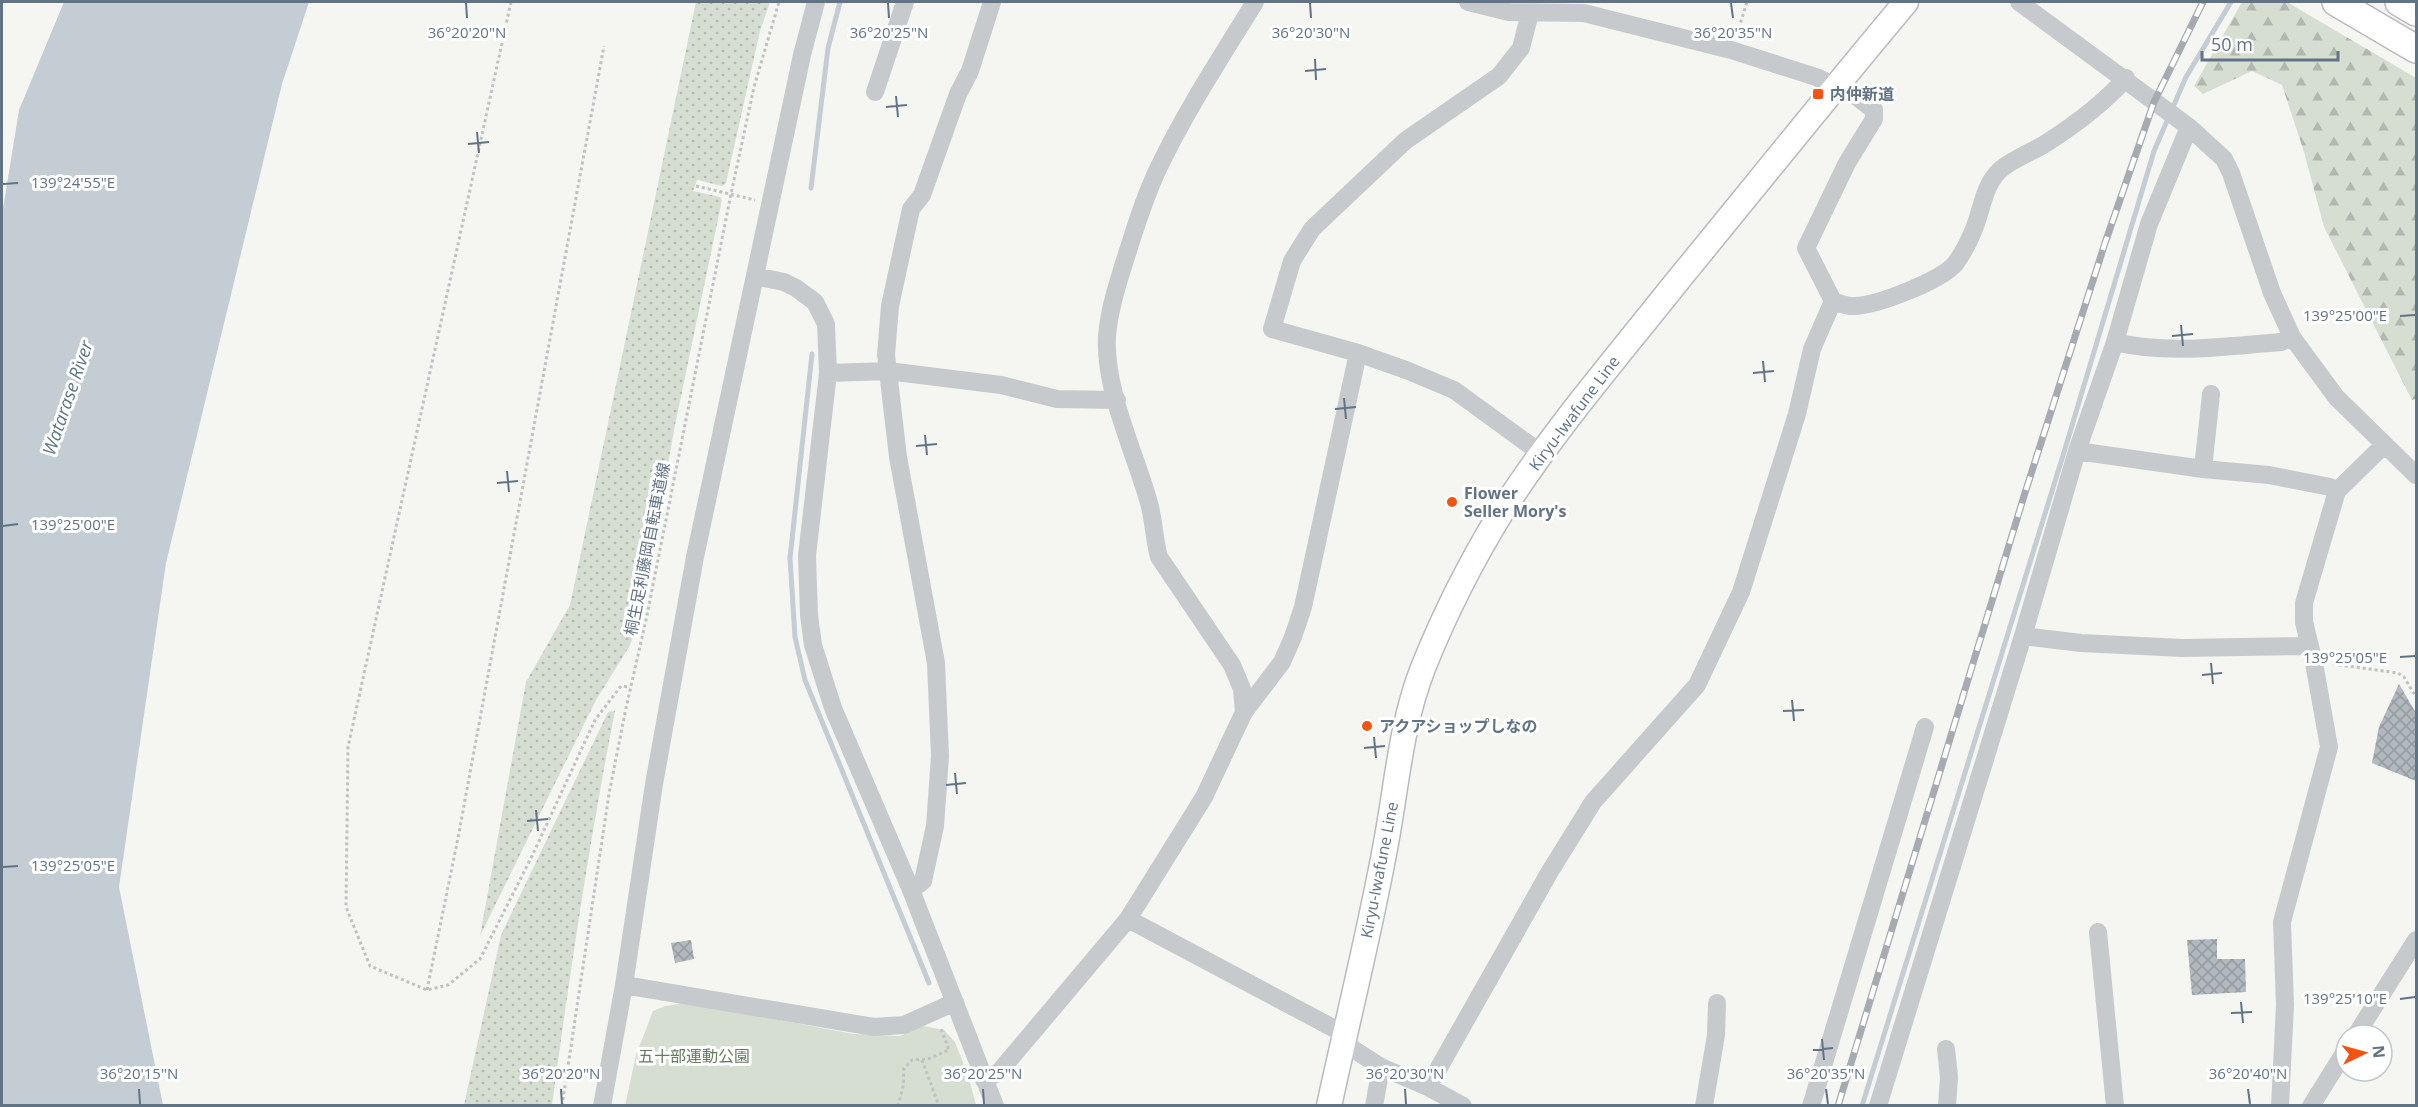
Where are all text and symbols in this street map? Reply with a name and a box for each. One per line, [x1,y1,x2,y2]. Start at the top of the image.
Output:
text: 36°20'20"N [428,22,506,42]
text: 36°20'25"N [850,22,928,42]
text: 36°20'30"N [1272,22,1350,42]
text: 36°20'35"N [1694,22,1772,42]
scale bar [2202,24,2338,62]
text: 50 m [2211,32,2253,56]
place label: 内仲新道 [1830,83,1894,105]
marker: 内仲新道 [1811,87,1825,101]
text: 139°24'55"E [31,172,115,192]
text: 139°25'00"E [2303,305,2387,325]
water label: Watarase River [36,336,98,458]
street label: Kiryu-Iwafune Line [1524,351,1624,475]
street label: 桐生足利藤岡自転車道線 [619,461,675,637]
place label: Flower Seller Mory's [1464,482,1567,522]
marker: Flower Seller Mory's [1445,495,1459,509]
text: 139°25'00"E [31,514,115,534]
text: 139°25'05"E [2303,647,2387,667]
place label: アクアショップしなの [1379,715,1538,737]
marker: アクアショップしなの [1360,719,1374,733]
street label: Kiryu-Iwafune Line [1355,800,1403,940]
text: 139°25'05"E [31,855,115,875]
text: 139°25'10"E [2303,988,2387,1008]
north arrow [2334,1023,2394,1083]
text: N [2367,1044,2390,1059]
park label: 五十部運動公園 [638,1045,750,1067]
text: 36°20'15"N [100,1063,178,1083]
text: 36°20'20"N [522,1063,600,1083]
text: 36°20'25"N [944,1063,1022,1083]
text: 36°20'30"N [1366,1063,1444,1083]
text: 36°20'35"N [1787,1063,1865,1083]
text: 36°20'40"N [2209,1063,2287,1083]

